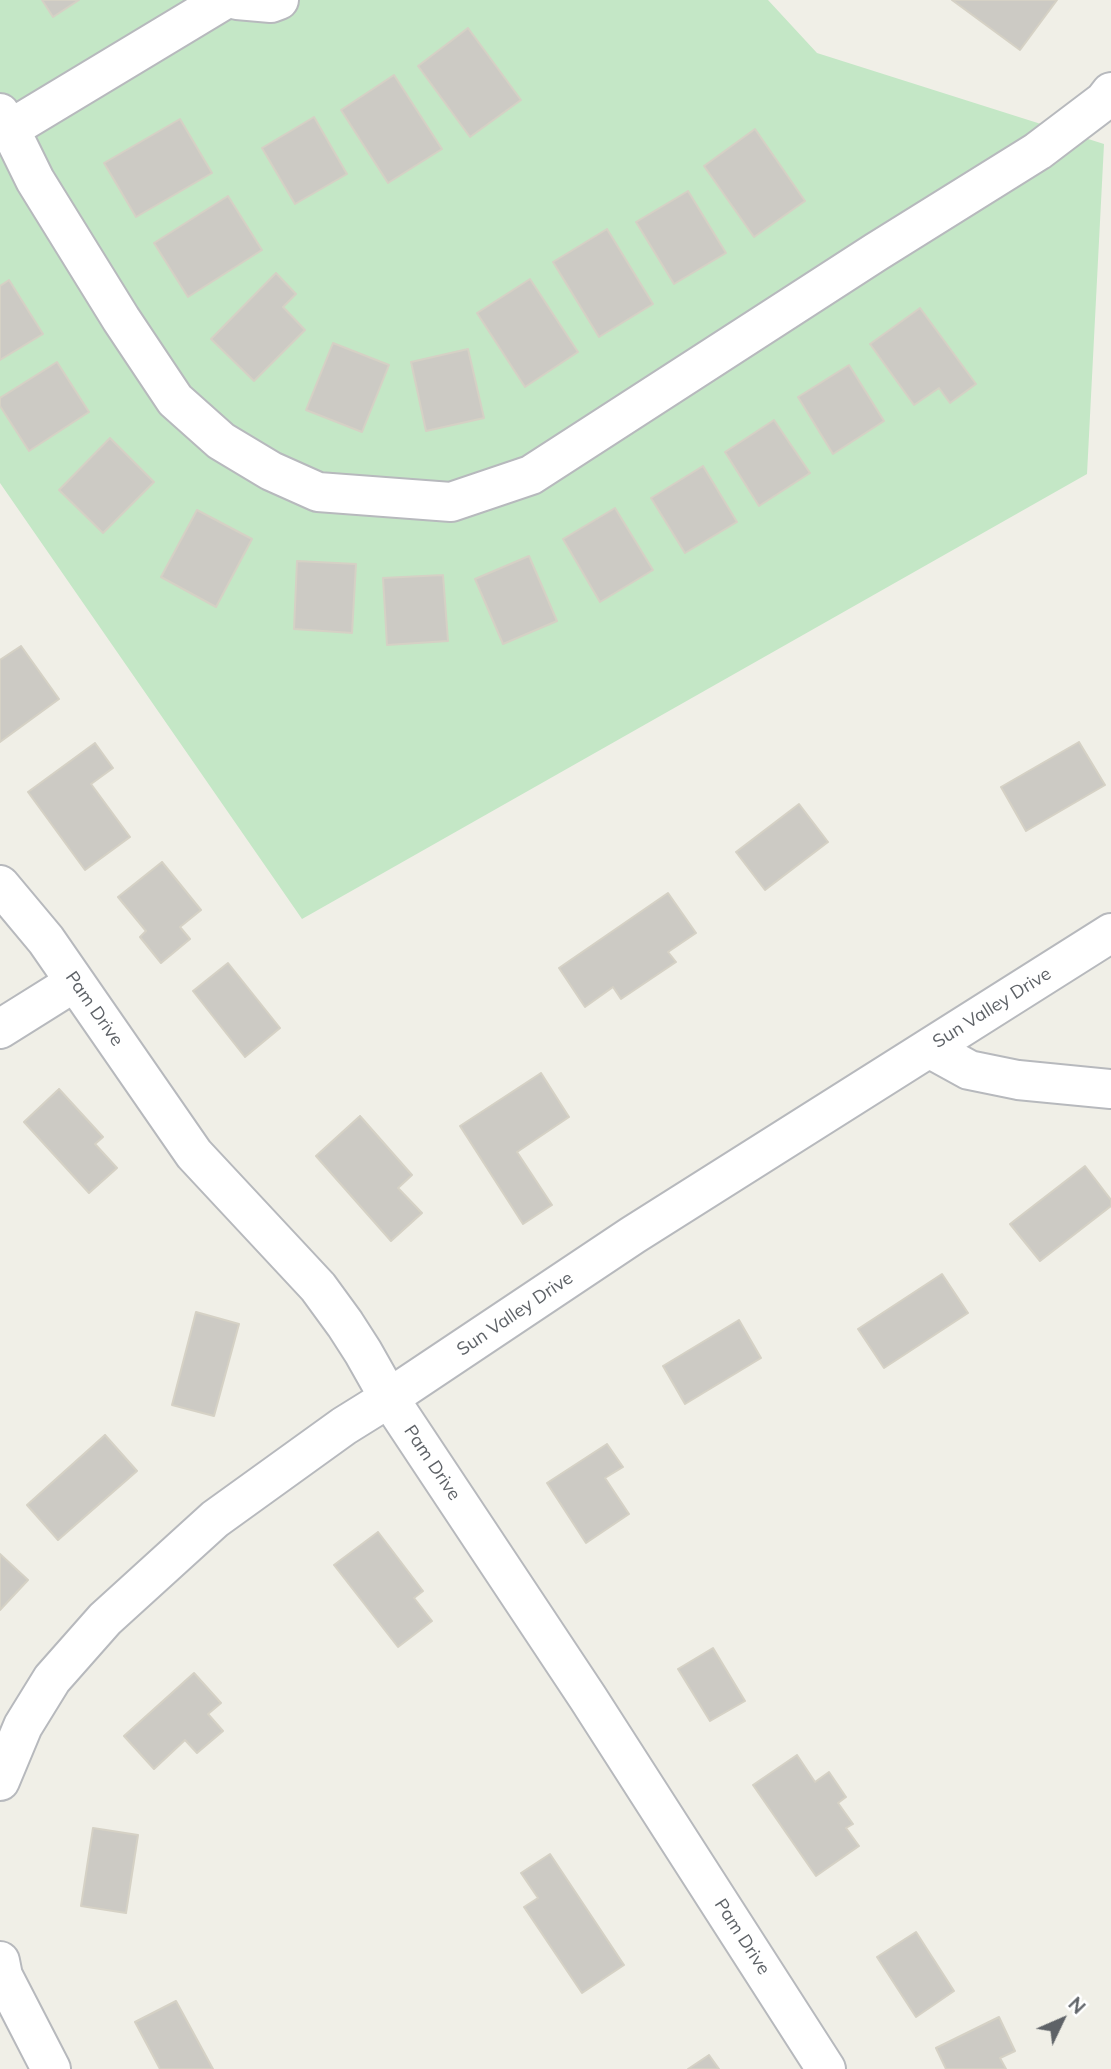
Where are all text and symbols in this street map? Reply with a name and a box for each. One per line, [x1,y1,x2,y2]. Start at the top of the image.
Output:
street label: Sun Valley Drive [929,963,1055,1053]
street label: Pam Drive [60,968,128,1050]
street label: Sun Valley Drive [453,1267,577,1361]
street label: Pam Drive [399,1421,465,1505]
street label: Pam Drive [710,1895,774,1979]
north arrow [1027,1985,1097,2055]
text: N [1063,1992,1091,2019]

